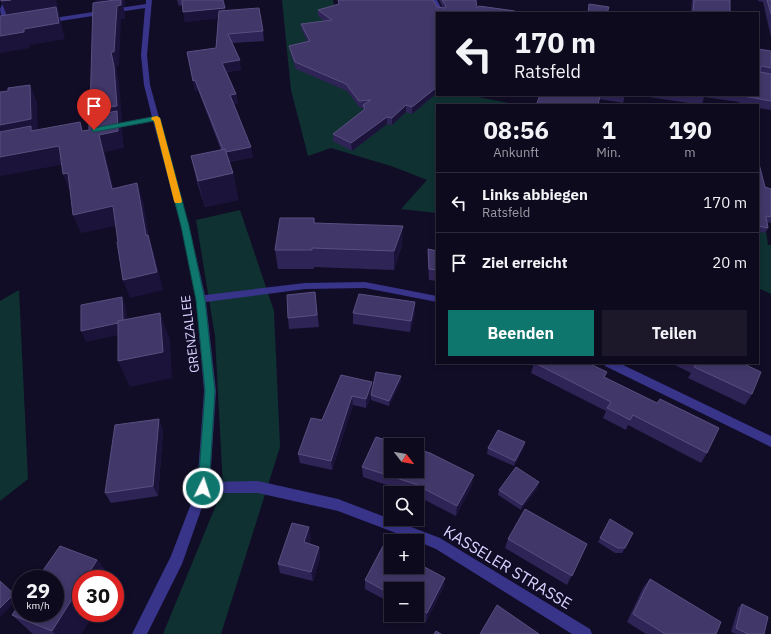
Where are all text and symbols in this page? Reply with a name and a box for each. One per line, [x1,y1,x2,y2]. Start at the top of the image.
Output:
text: 170 m [514,24,596,61]
icon: left [448,28,500,80]
text: Ratsfeld [514,60,581,83]
pin [77,89,111,130]
icon: arrive [83,95,105,117]
text: 08:56 [483,114,549,146]
text: 1 [601,114,616,146]
text: 190 [668,114,712,146]
text: Ankunft [493,144,539,161]
text: Min. [596,144,621,161]
text: m [684,144,696,161]
text: Links abbiegen [482,185,588,204]
icon: left [448,192,470,214]
text: 170 m [703,193,747,212]
text: Ratsfeld [482,204,530,221]
icon: arrive [448,252,470,274]
text: Ziel erreicht [482,253,568,272]
text: 20 m [712,253,747,272]
street label: GRENZALLEE [177,294,203,374]
button: Beenden [448,310,594,356]
button: Teilen [602,310,747,356]
north arrow [384,438,424,478]
map controls [384,438,424,622]
position arrow [182,467,224,509]
button: search [384,486,424,526]
street label: KASSELER STRASSE [440,521,576,613]
button: + [384,534,424,574]
speed limit sign: 30 [72,570,124,622]
text: 29 [26,577,50,604]
button: − [384,582,424,622]
text: km/h [26,599,50,612]

